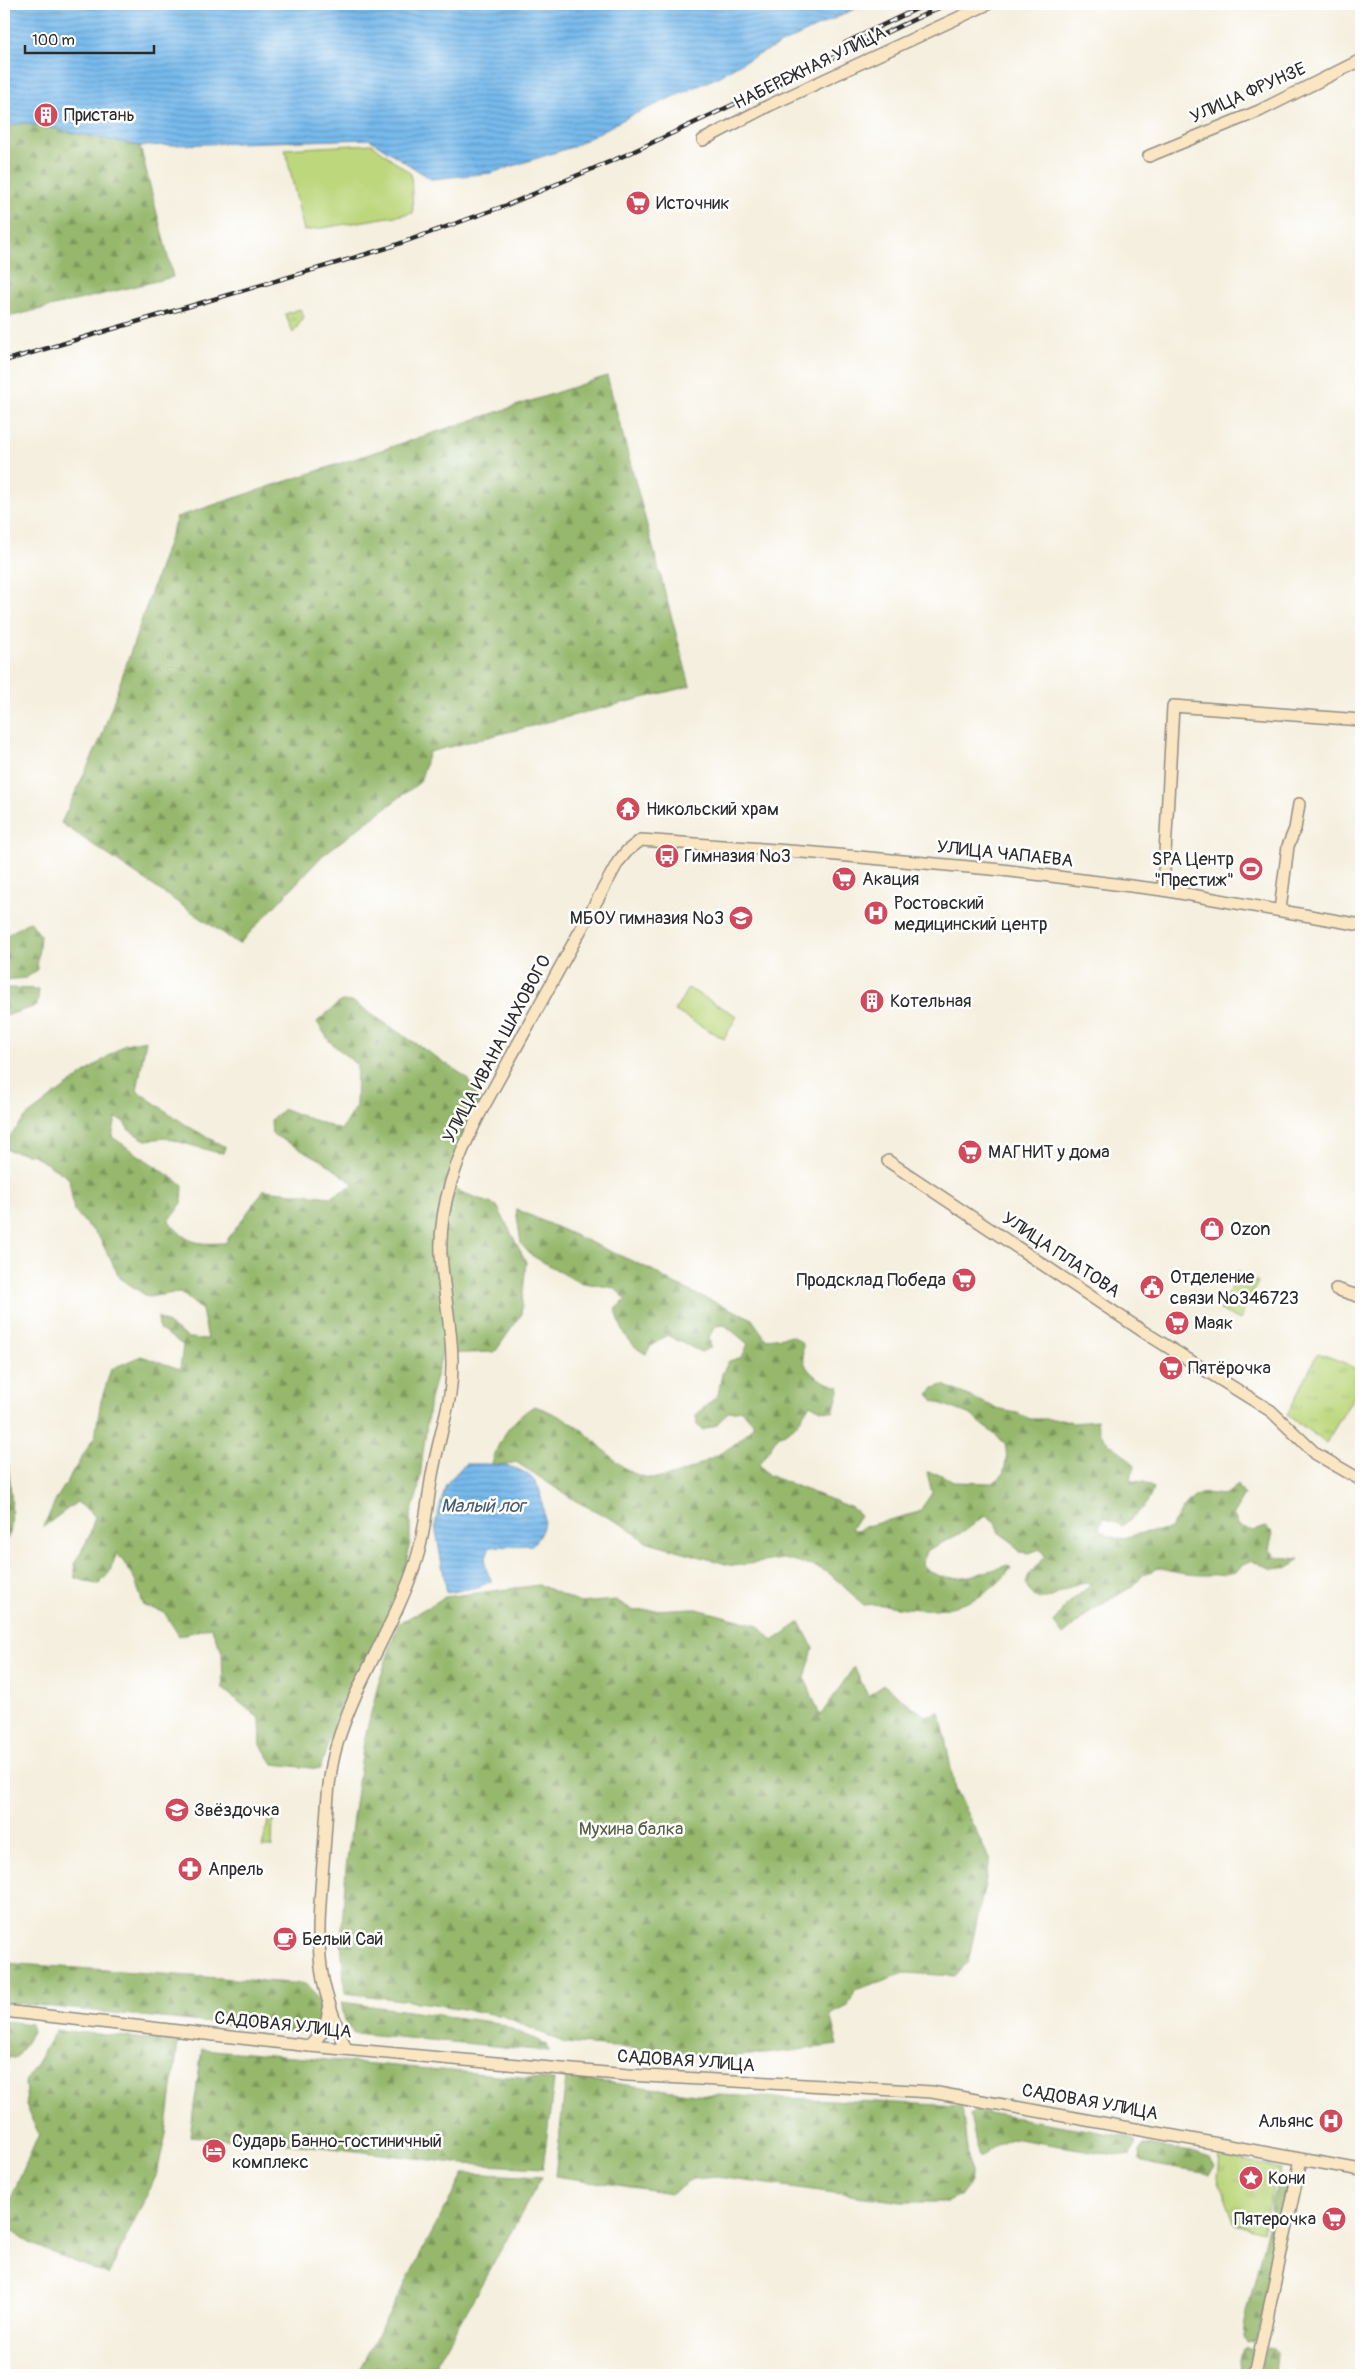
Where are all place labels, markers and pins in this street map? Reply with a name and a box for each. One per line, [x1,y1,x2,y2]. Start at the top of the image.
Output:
building icon: Пристань [33,102,59,128]
place label: Пристань [64,104,135,127]
supermarket icon: Источник [625,190,651,216]
place label: Источник [656,192,730,215]
temple icon: Никольский храм [615,796,641,822]
place label: Никольский храм [646,798,779,821]
bus stop icon: Гимназия №3 [654,843,680,869]
place label: Гимназия №3 [684,845,791,868]
place label: SPA Центр "Престиж" [1152,848,1234,892]
sports icon: SPA Центр "Престиж" [1238,856,1264,882]
supermarket icon: Акация [831,866,857,892]
place label: Акация [862,868,919,891]
place label: Ростовский медицинский центр [894,892,1047,936]
hospital icon: Ростовский медицинский центр [863,900,889,926]
school or university icon: МБОУ гимназия №3 [728,905,754,931]
place label: МБОУ гимназия №3 [570,907,724,930]
building icon: Котельная [859,988,885,1014]
place label: Котельная [890,990,971,1013]
supermarket icon: МАГНИТ у дома [957,1139,983,1165]
place label: МАГНИТ у дома [988,1141,1110,1164]
shop icon: Ozon [1199,1216,1225,1242]
place label: Ozon [1230,1218,1270,1241]
place label: Отделение связи №346723 [1170,1266,1299,1310]
supermarket icon: Продсклад Победа [951,1267,977,1293]
place label: Продсклад Победа [796,1269,946,1292]
public building icon: Отделение связи №346723 [1139,1274,1165,1300]
supermarket icon: Маяк [1164,1310,1190,1336]
place label: Маяк [1194,1312,1233,1335]
supermarket icon: Пятёрочка [1158,1355,1184,1381]
place label: Пятёрочка [1188,1357,1271,1380]
school or university icon: Звёздочка [164,1797,190,1823]
place label: Звёздочка [194,1799,279,1822]
pharmacy icon: Апрель [177,1856,203,1882]
place label: Апрель [208,1858,264,1881]
cafe icon: Белый Сай [272,1926,298,1952]
place label: Белый Сай [302,1928,383,1951]
hospital icon: Альянс [1318,2108,1344,2134]
place label: Альянс [1258,2110,1314,2133]
place label: Сударь Банно-гостиничный комплекс [232,2130,442,2174]
hotel icon: Сударь Банно-гостиничный комплекс [201,2138,227,2164]
place icon: Кони [1238,2165,1264,2191]
place label: Кони [1268,2167,1305,2190]
supermarket icon: Пятерочка [1321,2206,1347,2232]
place label: Пятерочка [1234,2208,1316,2231]

